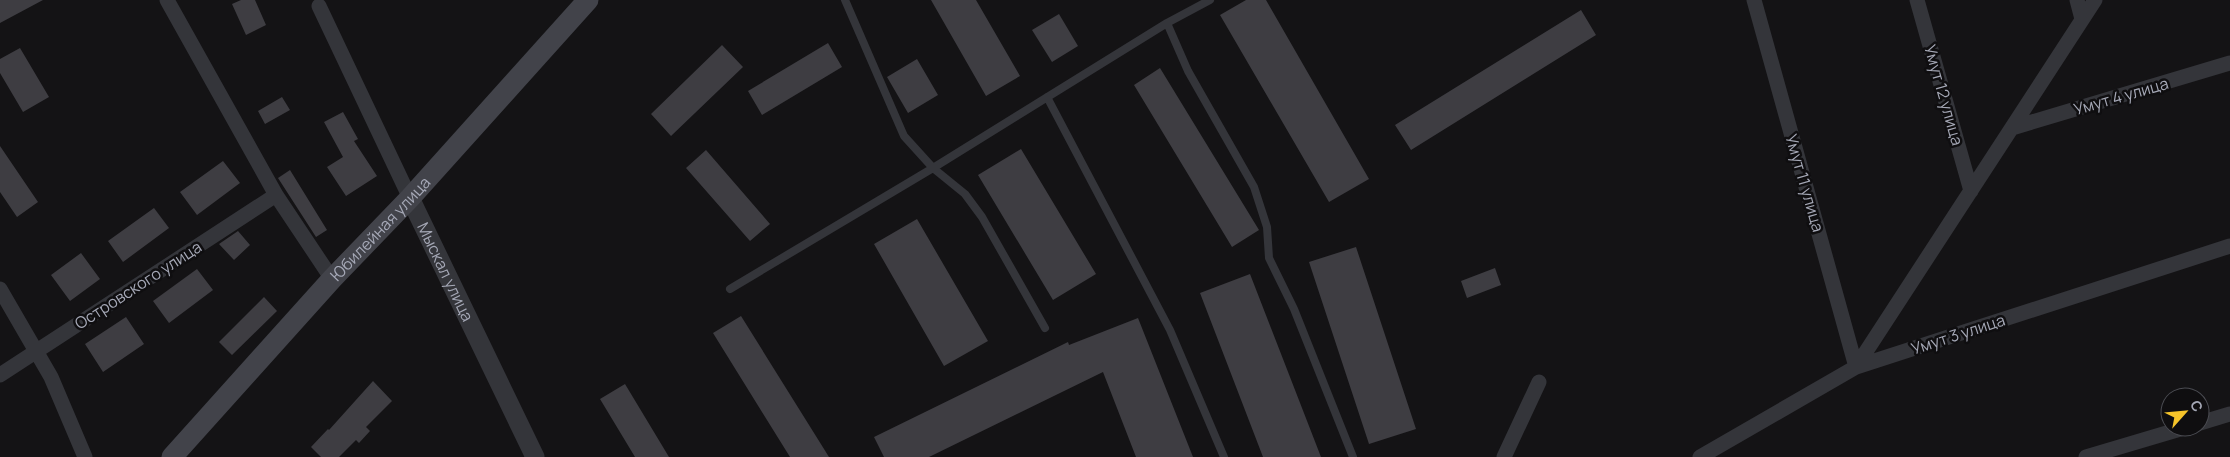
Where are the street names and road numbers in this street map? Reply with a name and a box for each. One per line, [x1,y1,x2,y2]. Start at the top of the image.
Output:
street label: Умут 12 улица [1919,42,1969,148]
street label: Умут 4 улица [2071,72,2171,120]
street label: Умут 11 улица [1781,131,1829,235]
street label: Юбилейная улица [325,172,435,286]
street label: Мыскал улица [412,219,479,325]
street label: Островского улица [70,236,206,334]
street label: Умут 3 улица [1908,309,2008,359]

